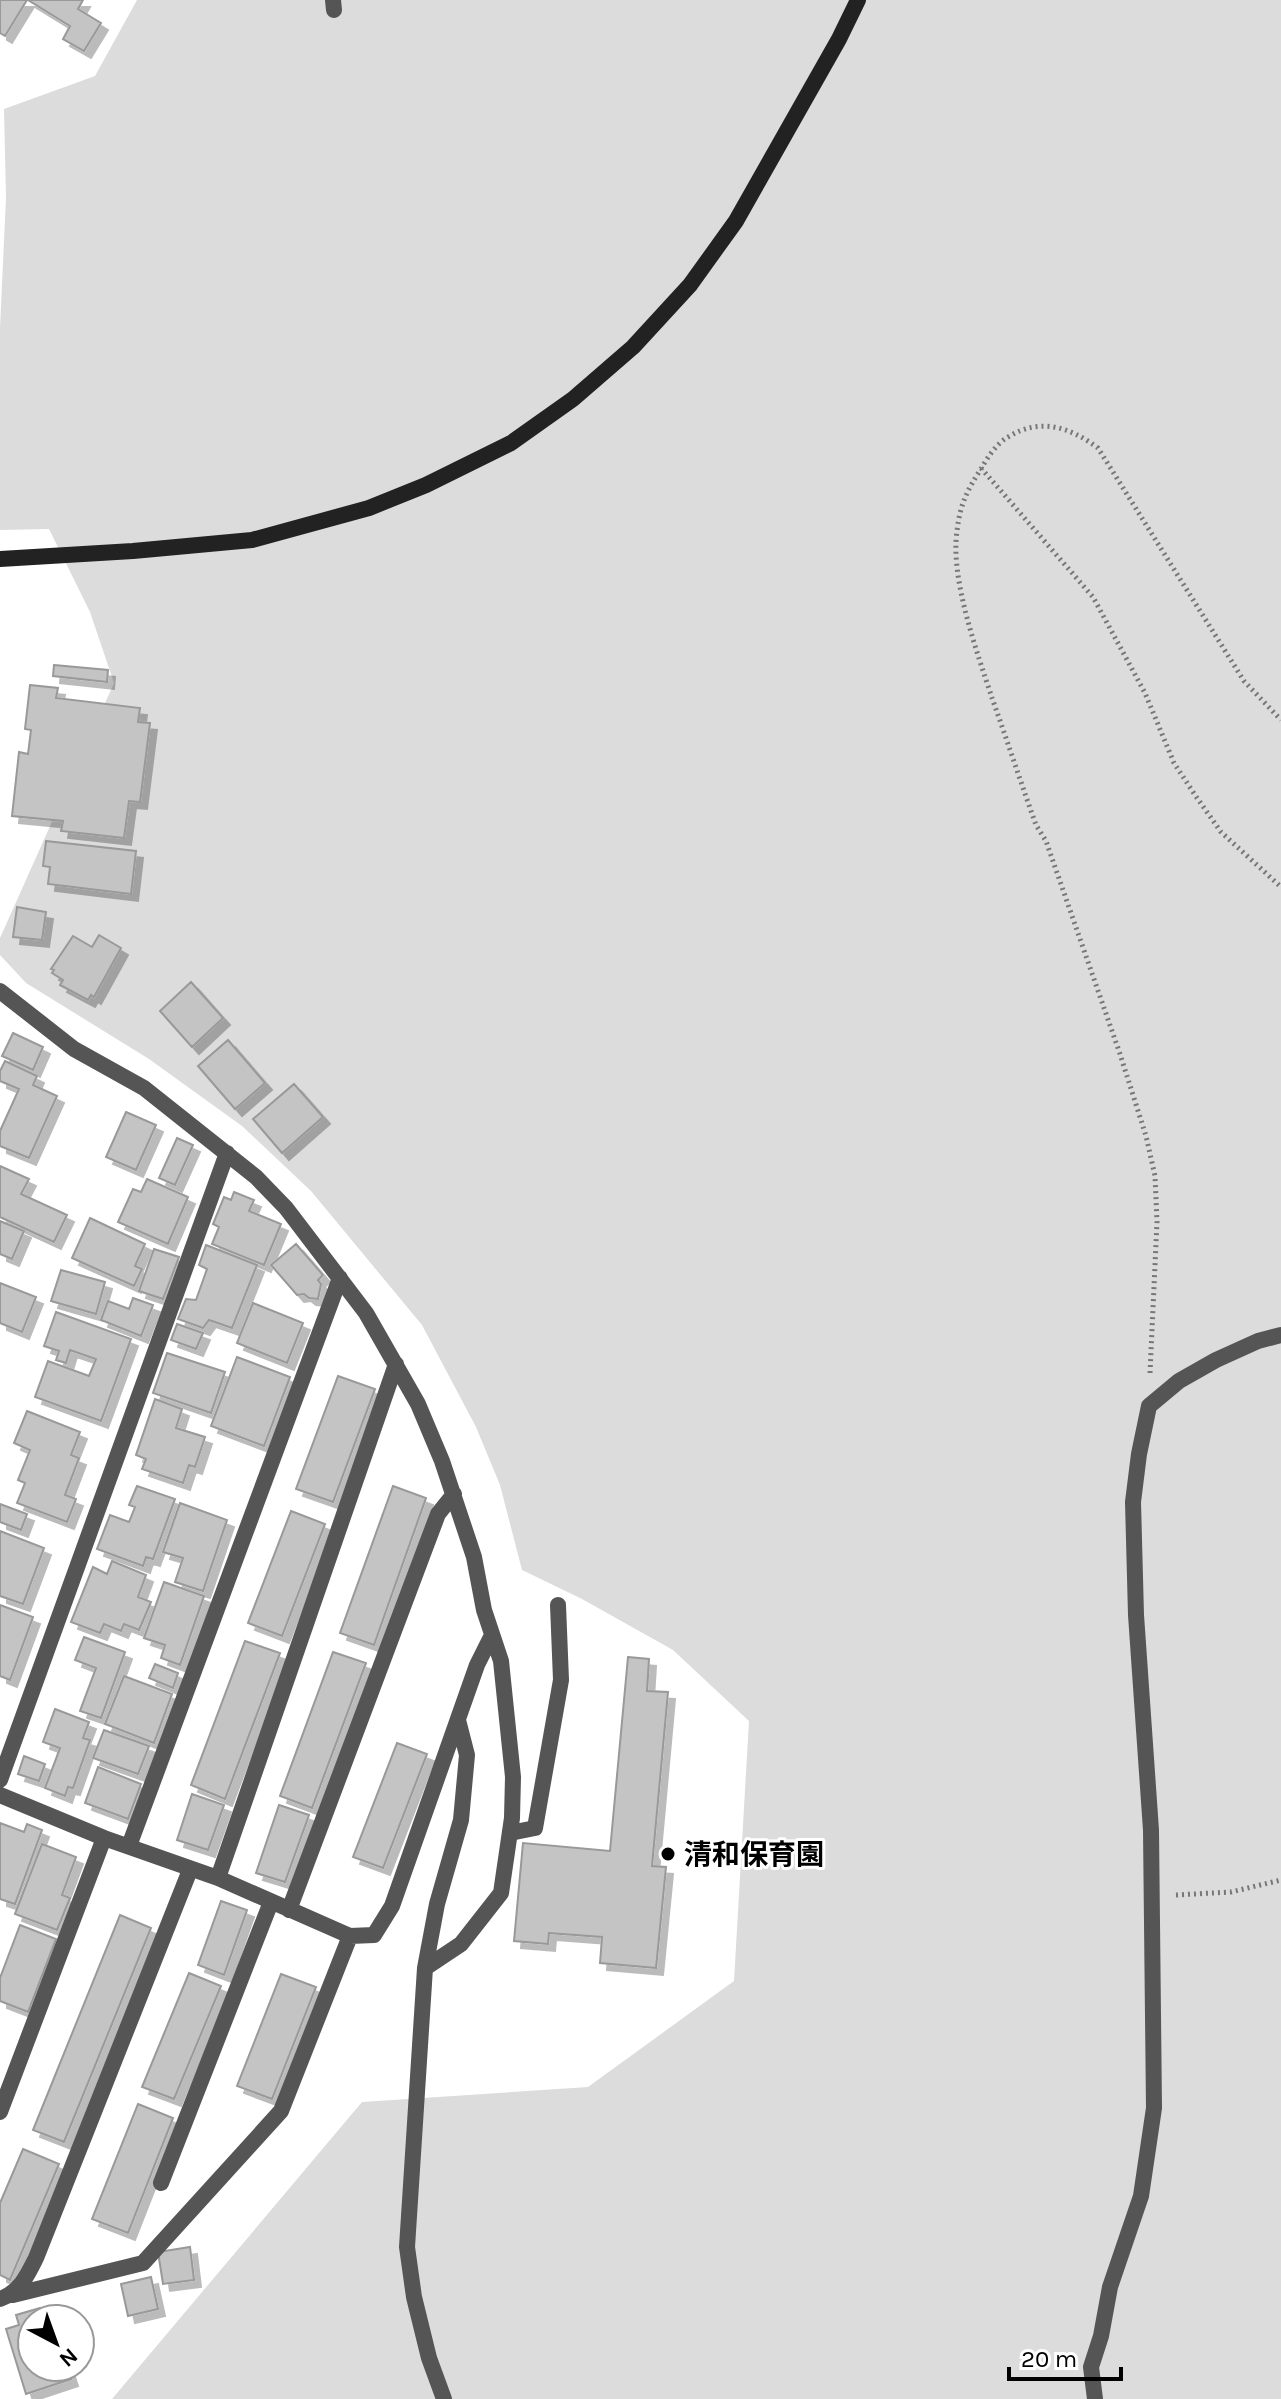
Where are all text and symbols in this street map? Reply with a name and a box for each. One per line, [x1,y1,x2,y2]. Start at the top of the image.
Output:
place label: 清和保育園 [684,1838,824,1871]
marker: 清和保育園 [659,1845,677,1863]
north arrow [16,2303,96,2383]
scale bar [1009,2331,1121,2381]
text: N [54,2342,83,2372]
text: 20 m [1021,2345,1077,2373]

